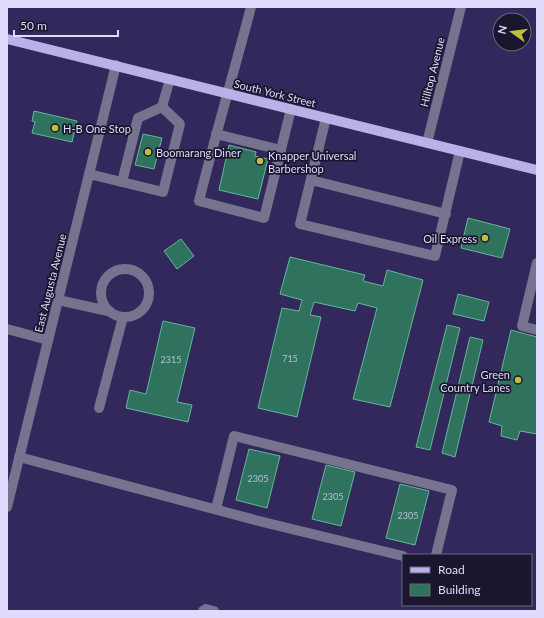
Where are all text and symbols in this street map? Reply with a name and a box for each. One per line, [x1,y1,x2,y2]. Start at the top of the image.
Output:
scale bar [14,12,118,38]
north arrow [492,12,532,52]
text: 50 m [20,18,47,33]
text: N [494,24,509,35]
street label: Hilltop Avenue [417,36,447,108]
street label: South York Street [233,77,317,109]
place label: H-B One Stop [63,122,131,135]
marker: H-B One Stop [50,123,60,133]
place label: Boomarang Diner [156,146,241,159]
marker: Boomarang Diner [143,147,153,157]
place label: Knapper Universal Barbershop [268,149,356,175]
marker: Knapper Universal Barbershop [255,156,265,166]
street label: East Augusta Avenue [31,232,69,334]
place label: Oil Express [423,232,477,245]
marker: Oil Express [480,233,490,243]
house number: 715 [282,353,298,364]
house number: 2315 [161,354,181,365]
place label: Green Country Lanes [440,368,510,394]
marker: Green Country Lanes [513,375,523,385]
house number: 2305 [248,473,268,484]
house number: 2305 [323,491,343,502]
house number: 2305 [398,510,418,521]
legend [402,554,532,606]
text: Road [438,562,465,577]
text: Building [438,582,481,597]

